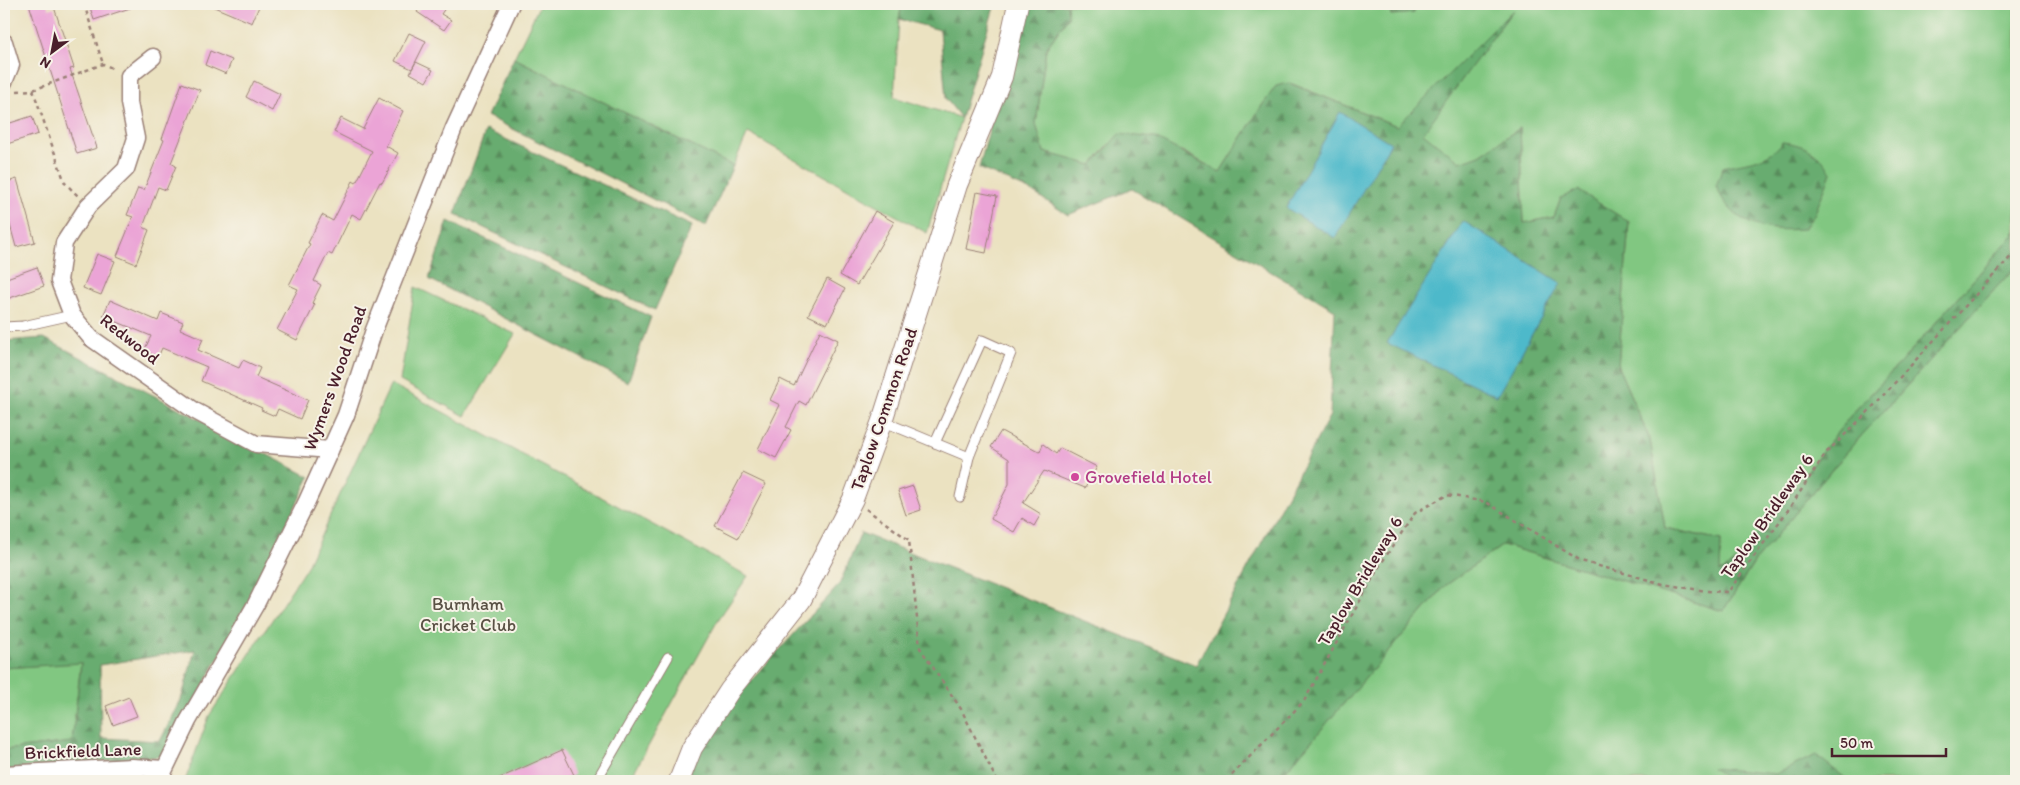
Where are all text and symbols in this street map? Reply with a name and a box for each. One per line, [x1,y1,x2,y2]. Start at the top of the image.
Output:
north arrow [28,28,78,78]
text: N [37,53,54,72]
street label: Wymers Wood Road [299,302,371,453]
street label: Redwood [96,309,164,369]
street label: Taplow Common Road [846,325,922,493]
street label: Taplow Bridleway 6 [1716,449,1818,583]
place label: Grovefield Hotel [1085,466,1212,488]
marker: Grovefield Hotel [1069,471,1081,483]
street label: Taplow Bridleway 6 [1313,512,1407,650]
park label: Burnham Cricket Club [420,593,516,636]
scale bar [1832,725,1946,757]
text: 50 m [1840,734,1873,752]
street label: Brickfield Lane [24,738,142,764]

